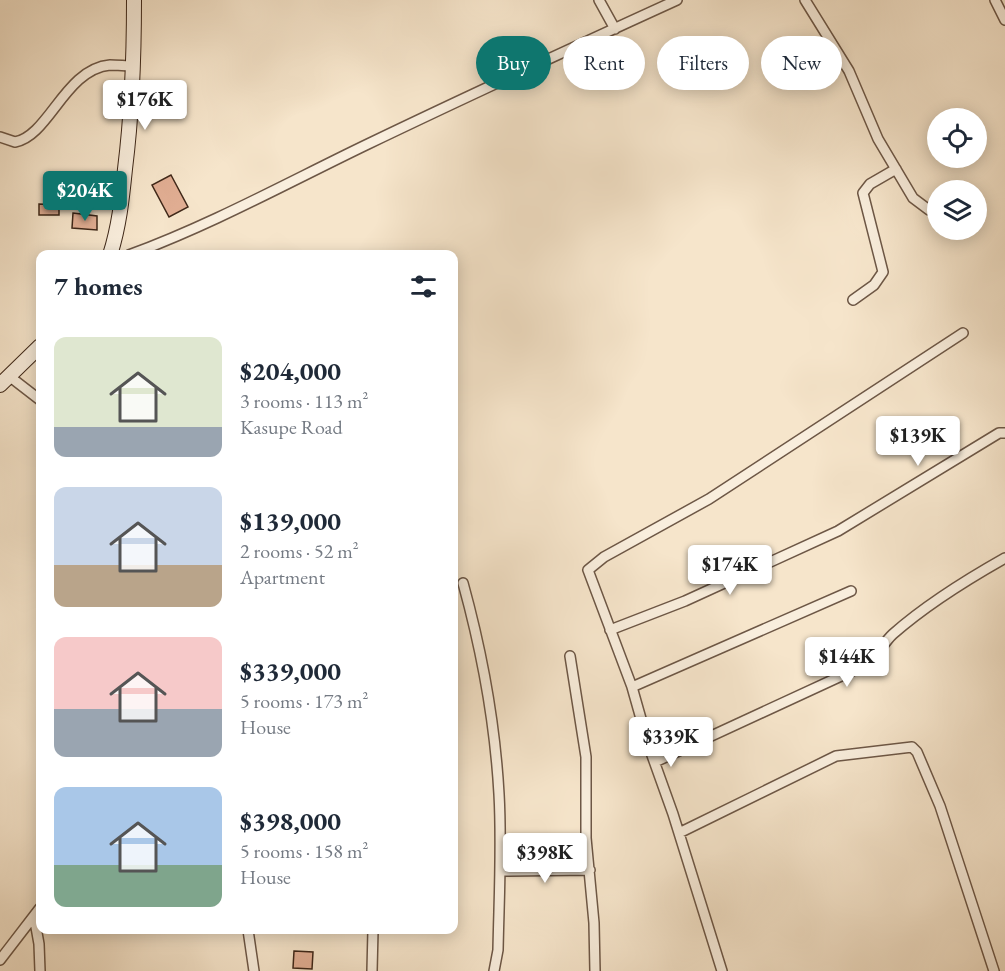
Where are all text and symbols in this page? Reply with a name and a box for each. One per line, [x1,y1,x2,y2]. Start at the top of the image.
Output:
chip: Buy [476,36,551,90]
chip: Rent [563,36,645,90]
chip: Filters [657,36,749,90]
chip: New [761,36,842,90]
pin: $176K [103,80,187,131]
text: $176K [117,86,173,112]
map controls [927,108,987,240]
button: locate [927,108,987,168]
pin: $204K [43,171,127,222]
text: $204K [57,177,113,203]
button: layers [927,180,987,240]
text: 7 homes [54,269,143,303]
icon: filters [407,270,440,303]
text: $204,000 [240,354,341,388]
icon: home [102,361,174,433]
text: 3 rooms · 113 m² [240,388,368,414]
text: Kasupe Road [240,414,343,440]
pin: $139K [876,416,960,467]
text: $139K [890,422,946,448]
text: $139,000 [240,504,341,538]
icon: home [102,511,174,583]
text: 2 rooms · 52 m² [240,538,359,564]
pin: $174K [688,545,772,596]
text: $174K [702,551,758,577]
text: Apartment [240,564,325,590]
pin: $144K [805,637,889,688]
text: $144K [819,643,875,669]
text: $339,000 [240,654,341,688]
icon: home [102,661,174,733]
text: 5 rooms · 173 m² [240,688,368,714]
text: House [240,714,291,740]
pin: $339K [629,717,713,768]
text: $339K [643,723,699,749]
text: $398,000 [240,804,341,838]
icon: home [102,811,174,883]
pin: $398K [503,833,587,884]
text: 5 rooms · 158 m² [240,838,368,864]
text: $398K [517,839,573,865]
text: House [240,864,291,890]

